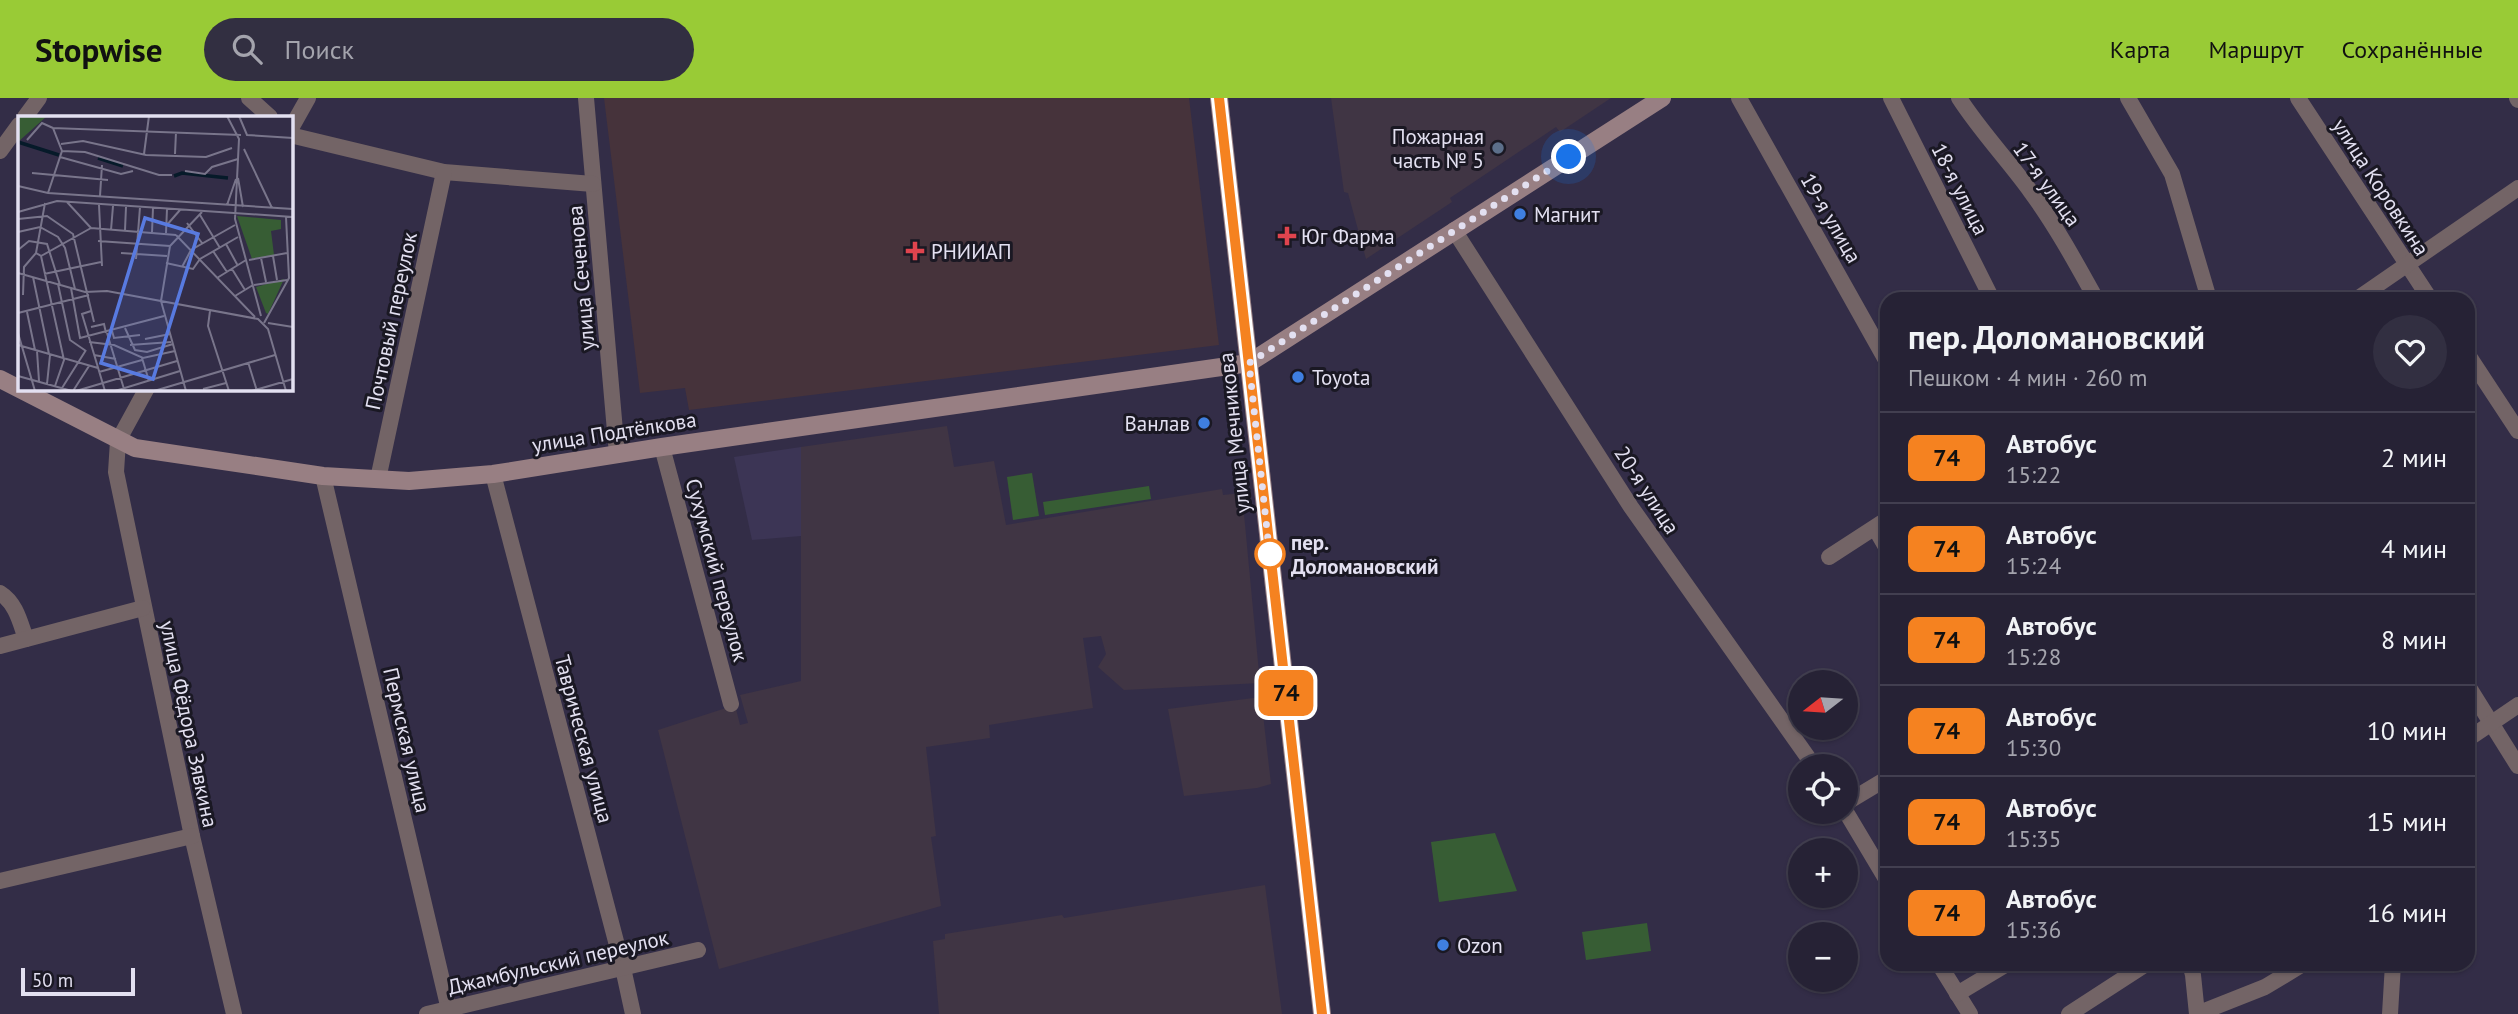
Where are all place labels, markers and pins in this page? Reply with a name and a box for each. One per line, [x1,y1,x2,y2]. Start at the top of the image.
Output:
place label: Пожарная часть № 5 [1392,123,1484,174]
marker: Пожарная часть № 5 [1490,140,1506,156]
place label: Магнит [1534,201,1601,228]
marker: Магнит [1512,206,1528,222]
place label: Юг Фарма [1301,223,1395,250]
marker: Юг Фарма [1279,228,1295,244]
place label: РНИИАП [931,238,1012,265]
marker: РНИИАП [905,241,925,261]
place label: Toyota [1312,364,1370,391]
marker: Toyota [1290,369,1306,385]
place label: Ванлав [1125,410,1190,437]
marker: Ванлав [1196,415,1212,431]
place label: пер. Доломановский [1291,529,1438,580]
marker: пер. Доломановский [1255,539,1285,569]
place label: Ozon [1457,932,1503,959]
marker: Ozon [1435,937,1451,953]

